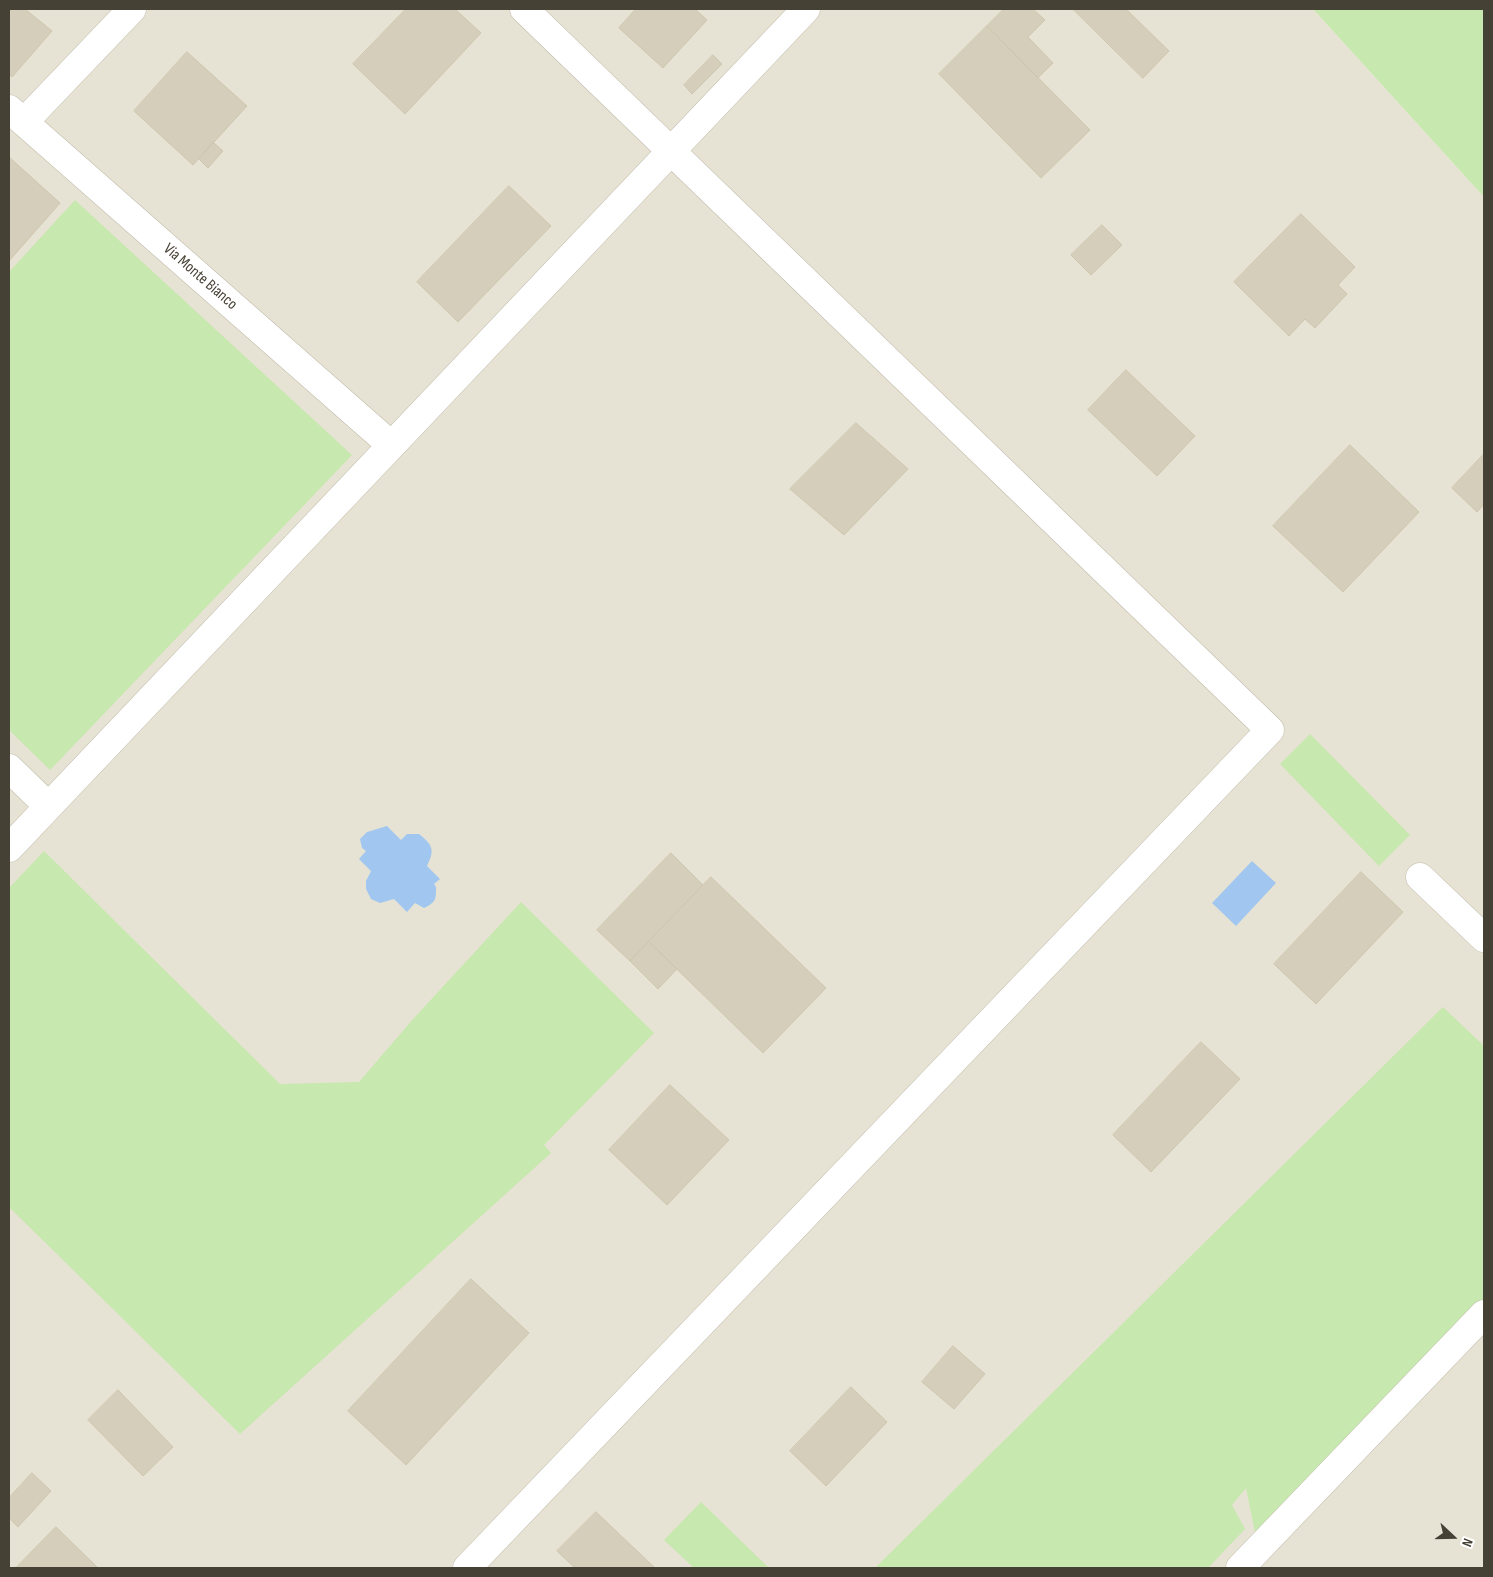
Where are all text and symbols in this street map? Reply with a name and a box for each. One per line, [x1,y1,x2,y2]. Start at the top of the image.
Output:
street label: Via Monte Bianco [159,240,241,314]
north arrow [1428,1512,1478,1562]
text: N [1458,1536,1477,1549]

